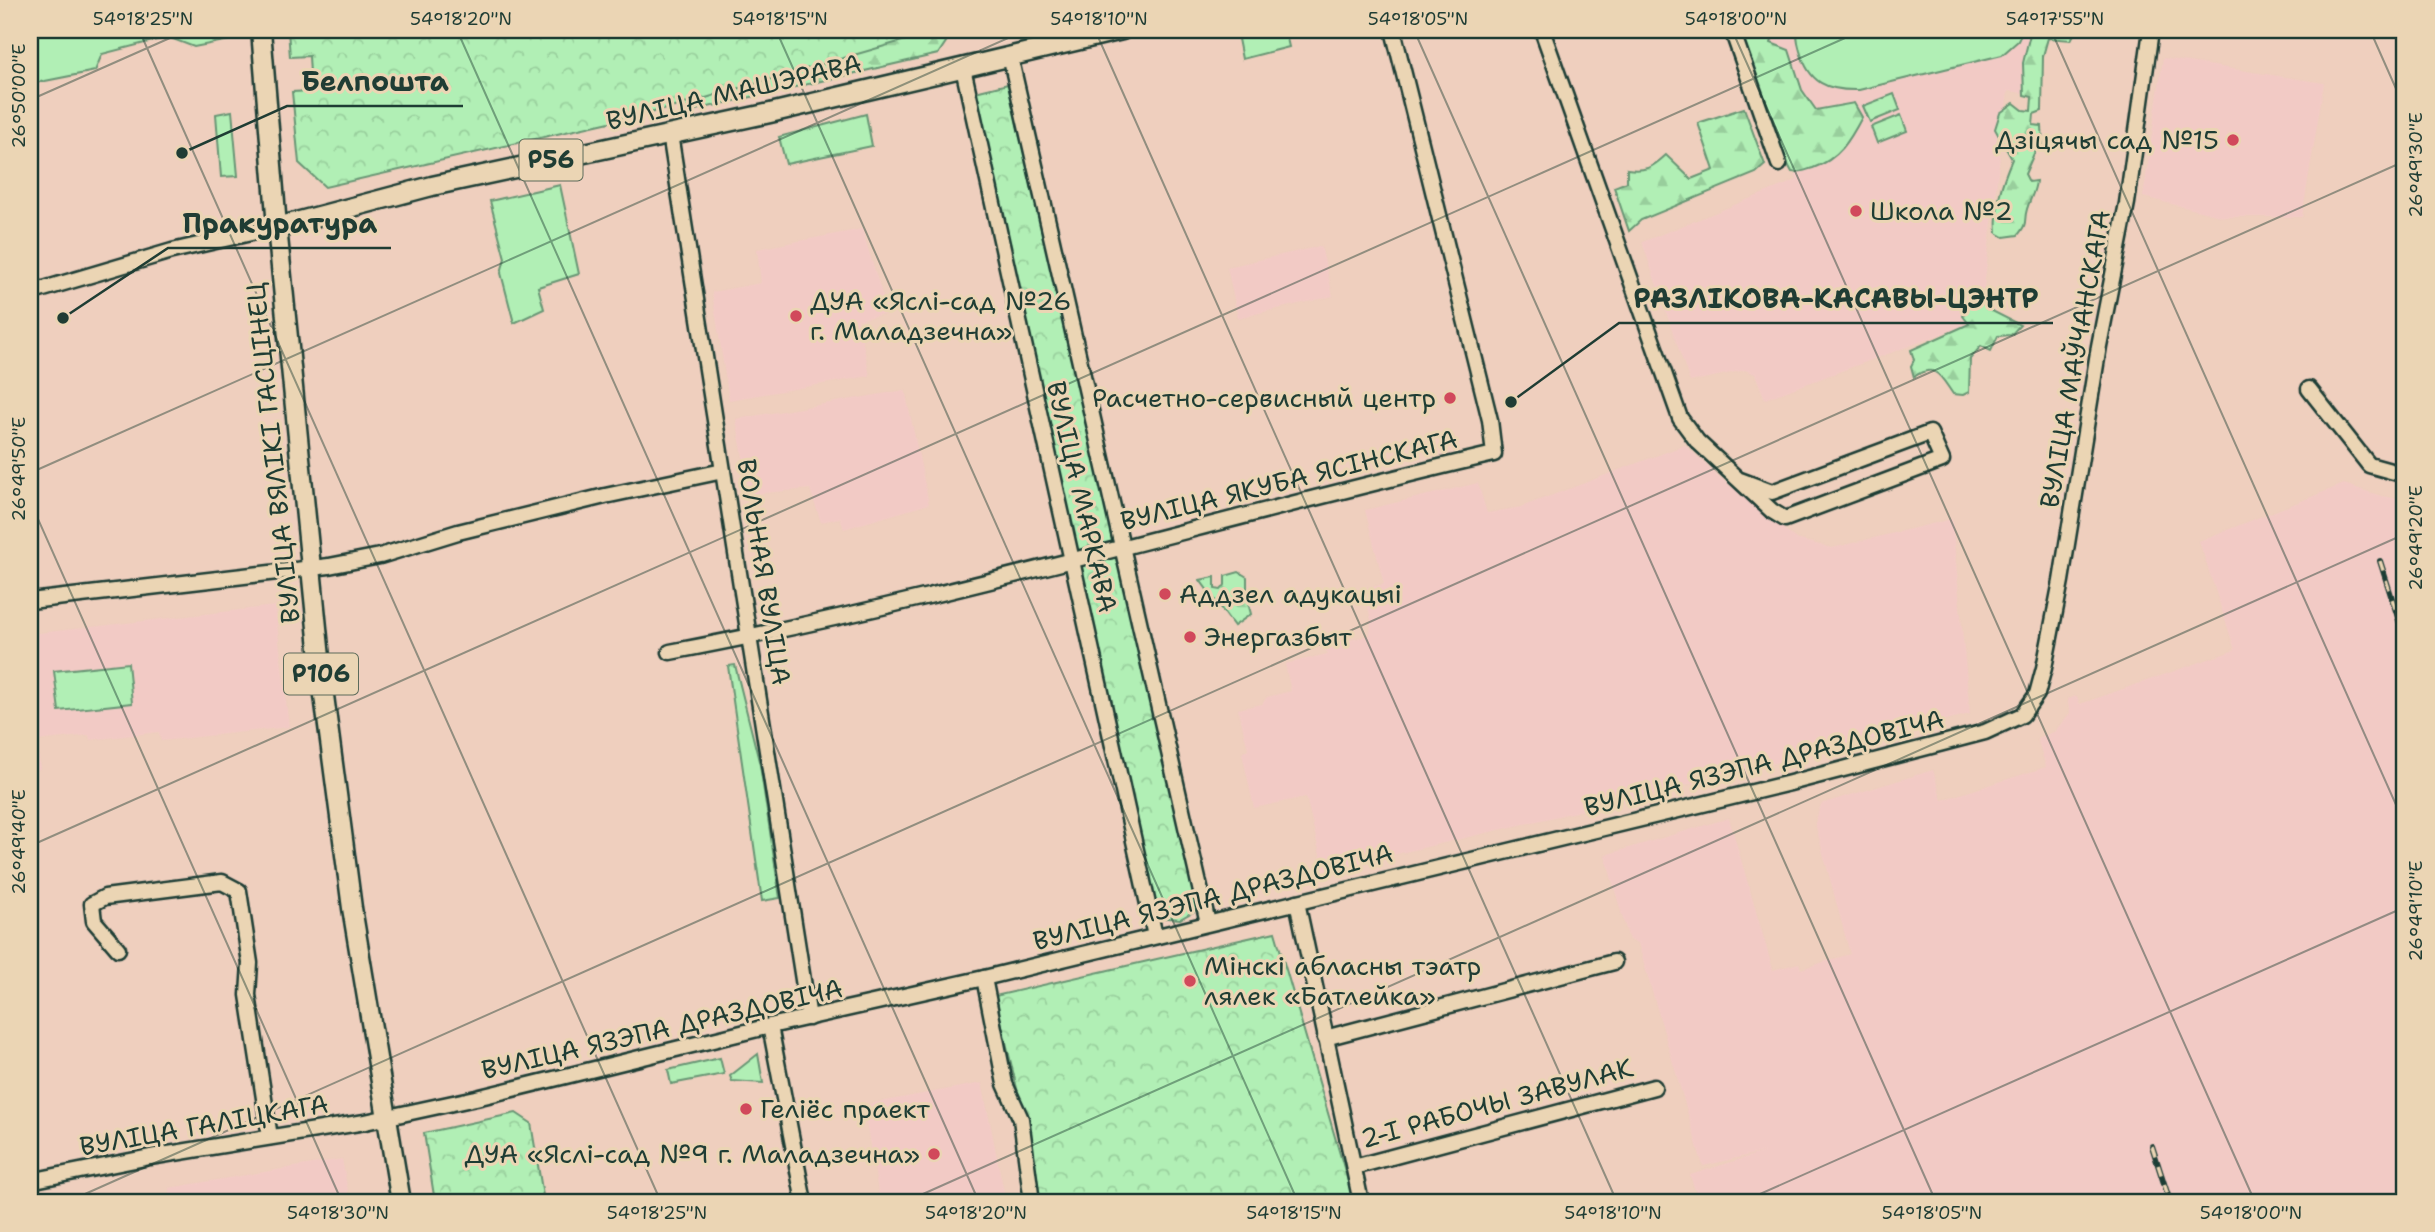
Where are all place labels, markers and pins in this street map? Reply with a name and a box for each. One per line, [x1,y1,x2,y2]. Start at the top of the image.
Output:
callout: Белпошта [287,57,463,106]
place label: Дзіцячы сад №15 [1995,122,2219,157]
marker: Дзіцячы сад №15 [2225,132,2241,148]
place label: Школа №2 [1870,193,2013,228]
callout: Пракуратура [168,199,391,248]
marker: Школа №2 [1848,203,1864,219]
callout: РАЗЛІКОВА-КАСАВЫ-ЦЭНТР [1619,274,2053,323]
place label: ДУА «Яслі-сад №26 г. Маладзечна» [810,283,1071,348]
marker: ДУА «Яслі-сад №26 г. Маладзечна» [788,308,804,324]
place label: Расчетно-сервисный центр [1092,380,1436,415]
marker: Расчетно-сервисный центр [1442,390,1458,406]
place label: Аддзел адукацыі [1179,576,1402,611]
marker: Аддзел адукацыі [1157,586,1173,602]
place label: Энергазбыт [1204,619,1353,654]
marker: Энергазбыт [1182,629,1198,645]
place label: Мінскі абласны тэатр лялек «Батлейка» [1204,948,1481,1013]
marker: Мінскі абласны тэатр лялек «Батлейка» [1182,973,1198,989]
place label: Геліёс праект [760,1091,931,1126]
marker: Геліёс праект [738,1101,754,1117]
place label: ДУА «Яслі-сад №9 г. Маладзечна» [465,1136,920,1171]
marker: ДУА «Яслі-сад №9 г. Маладзечна» [926,1146,942,1162]

